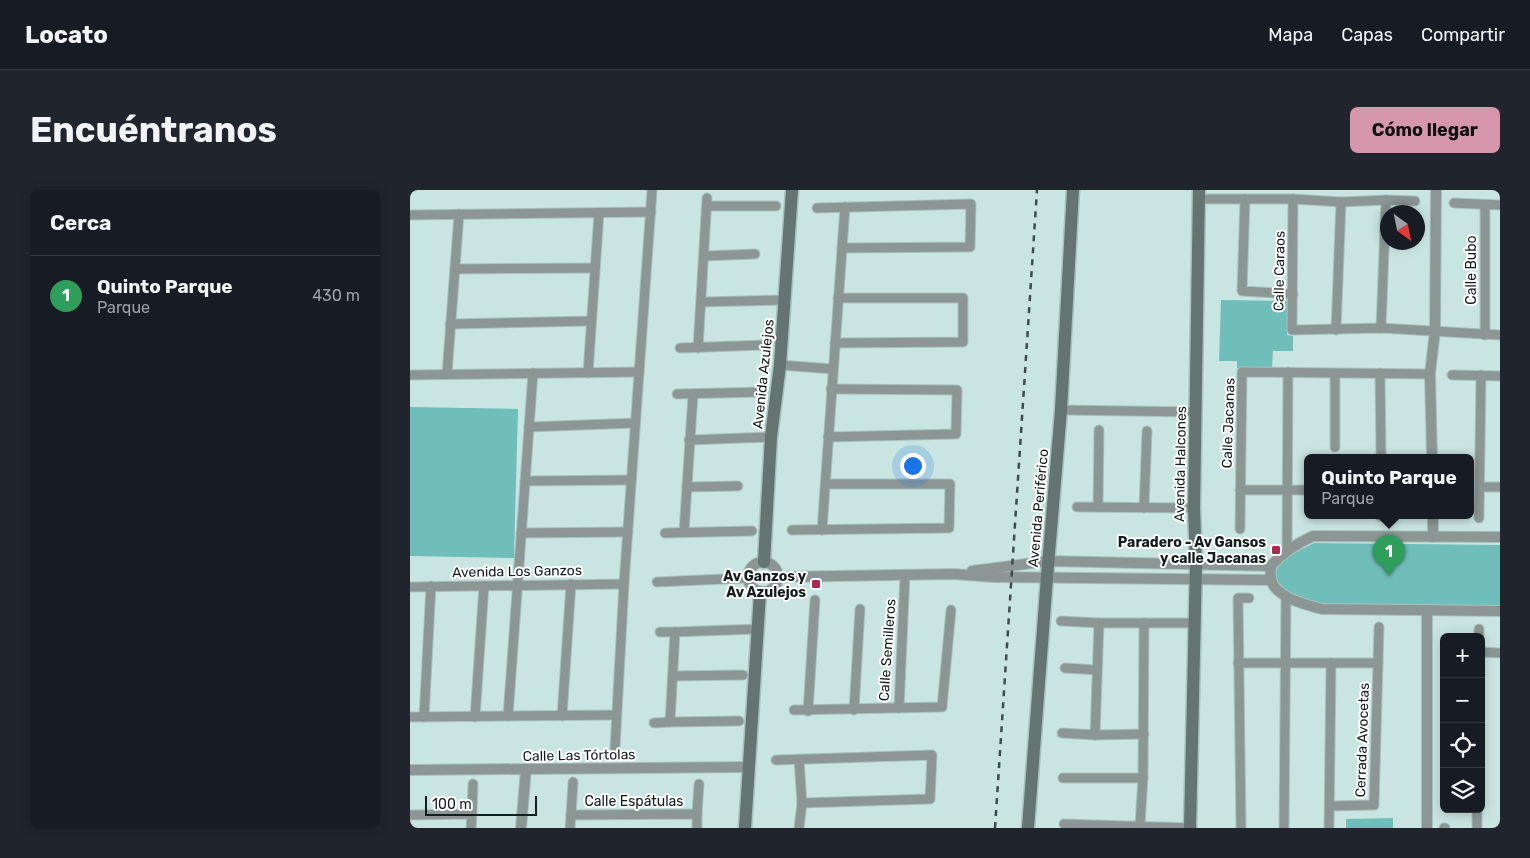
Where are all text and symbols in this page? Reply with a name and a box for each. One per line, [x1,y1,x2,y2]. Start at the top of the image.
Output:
text: Locato [25,21,108,49]
text: Mapa [1268,24,1313,46]
text: Capas [1341,24,1393,46]
text: Compartir [1421,24,1505,46]
button: Cómo llegar [1350,107,1500,153]
text: Encuéntranos [30,109,277,151]
north arrow [1380,205,1425,250]
text: Cerca [50,210,111,235]
street label: Calle Caraos [1270,231,1289,311]
street label: Calle Bubo [1463,235,1480,305]
text: Quinto Parque [97,275,233,298]
text: 1 [62,286,70,305]
text: 430 m [312,286,360,305]
text: Parque [97,298,150,317]
street label: Avenida Azulejos [749,318,778,430]
street label: Calle Jacanas [1218,378,1239,469]
street label: Avenida Halcones [1171,406,1190,522]
street label: Avenida Periférico [1025,448,1052,568]
your location [900,453,926,479]
popup [1304,454,1474,519]
text: Quinto Parque [1321,466,1457,489]
text: Parque [1321,489,1374,508]
place label: Paradero - Av Gansos y calle Jacanas [1118,534,1266,567]
pin: 1 [1373,535,1405,576]
marker: Paradero - Av Gansos y calle Jacanas [1270,544,1282,556]
street label: Avenida Los Ganzos [452,562,582,581]
place label: Av Ganzos y Av Azulejos [723,568,807,601]
marker: Av Ganzos y Av Azulejos [810,578,822,590]
street label: Calle Semilleros [875,598,900,702]
map controls [1440,633,1485,813]
button: + [1440,633,1485,678]
button: − [1440,678,1485,723]
street label: Cerrada Avocetas [1352,682,1373,798]
button: locate [1440,723,1485,768]
street label: Calle Las Tórtolas [522,746,636,765]
button: layers [1440,768,1485,813]
scale bar [425,793,538,816]
street label: Calle Espátulas [585,793,683,810]
text: 100 m [432,796,472,813]

